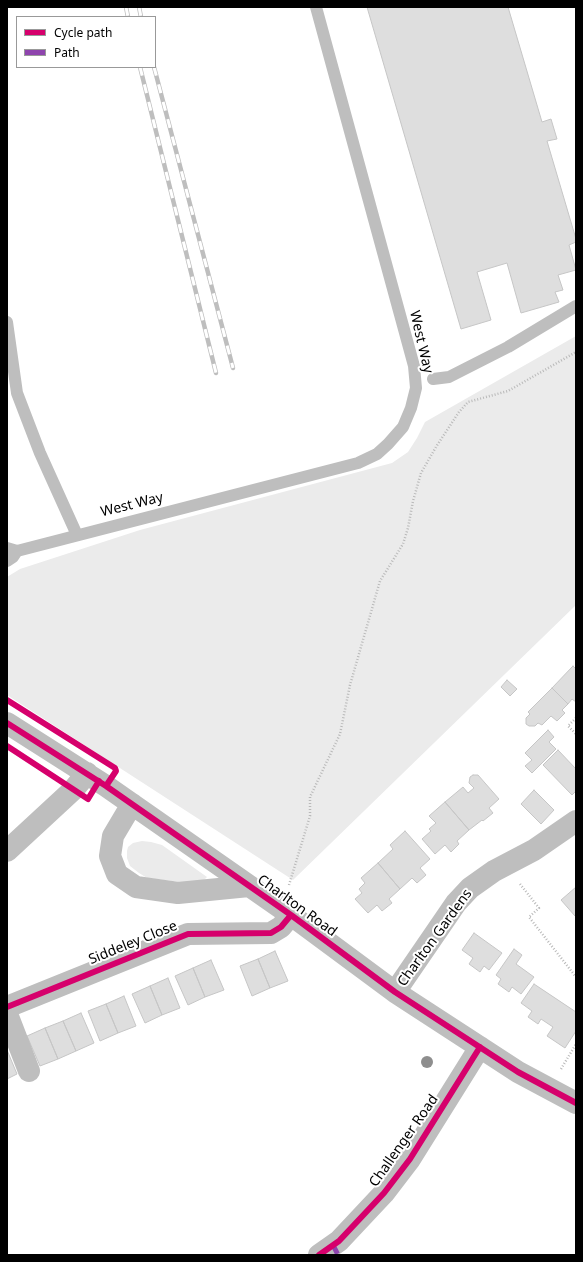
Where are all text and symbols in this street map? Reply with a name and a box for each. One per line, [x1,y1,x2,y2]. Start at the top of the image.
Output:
legend [16,16,156,68]
text: Cycle path [54,24,112,41]
text: Path [54,44,80,61]
street label: West Way [406,309,436,375]
street label: West Way [99,489,165,521]
street label: Charlton Road [254,872,340,940]
street label: Charlton Gardens [394,886,476,990]
street label: Siddeley Close [86,918,180,968]
street label: Challenger Road [366,1092,442,1190]

